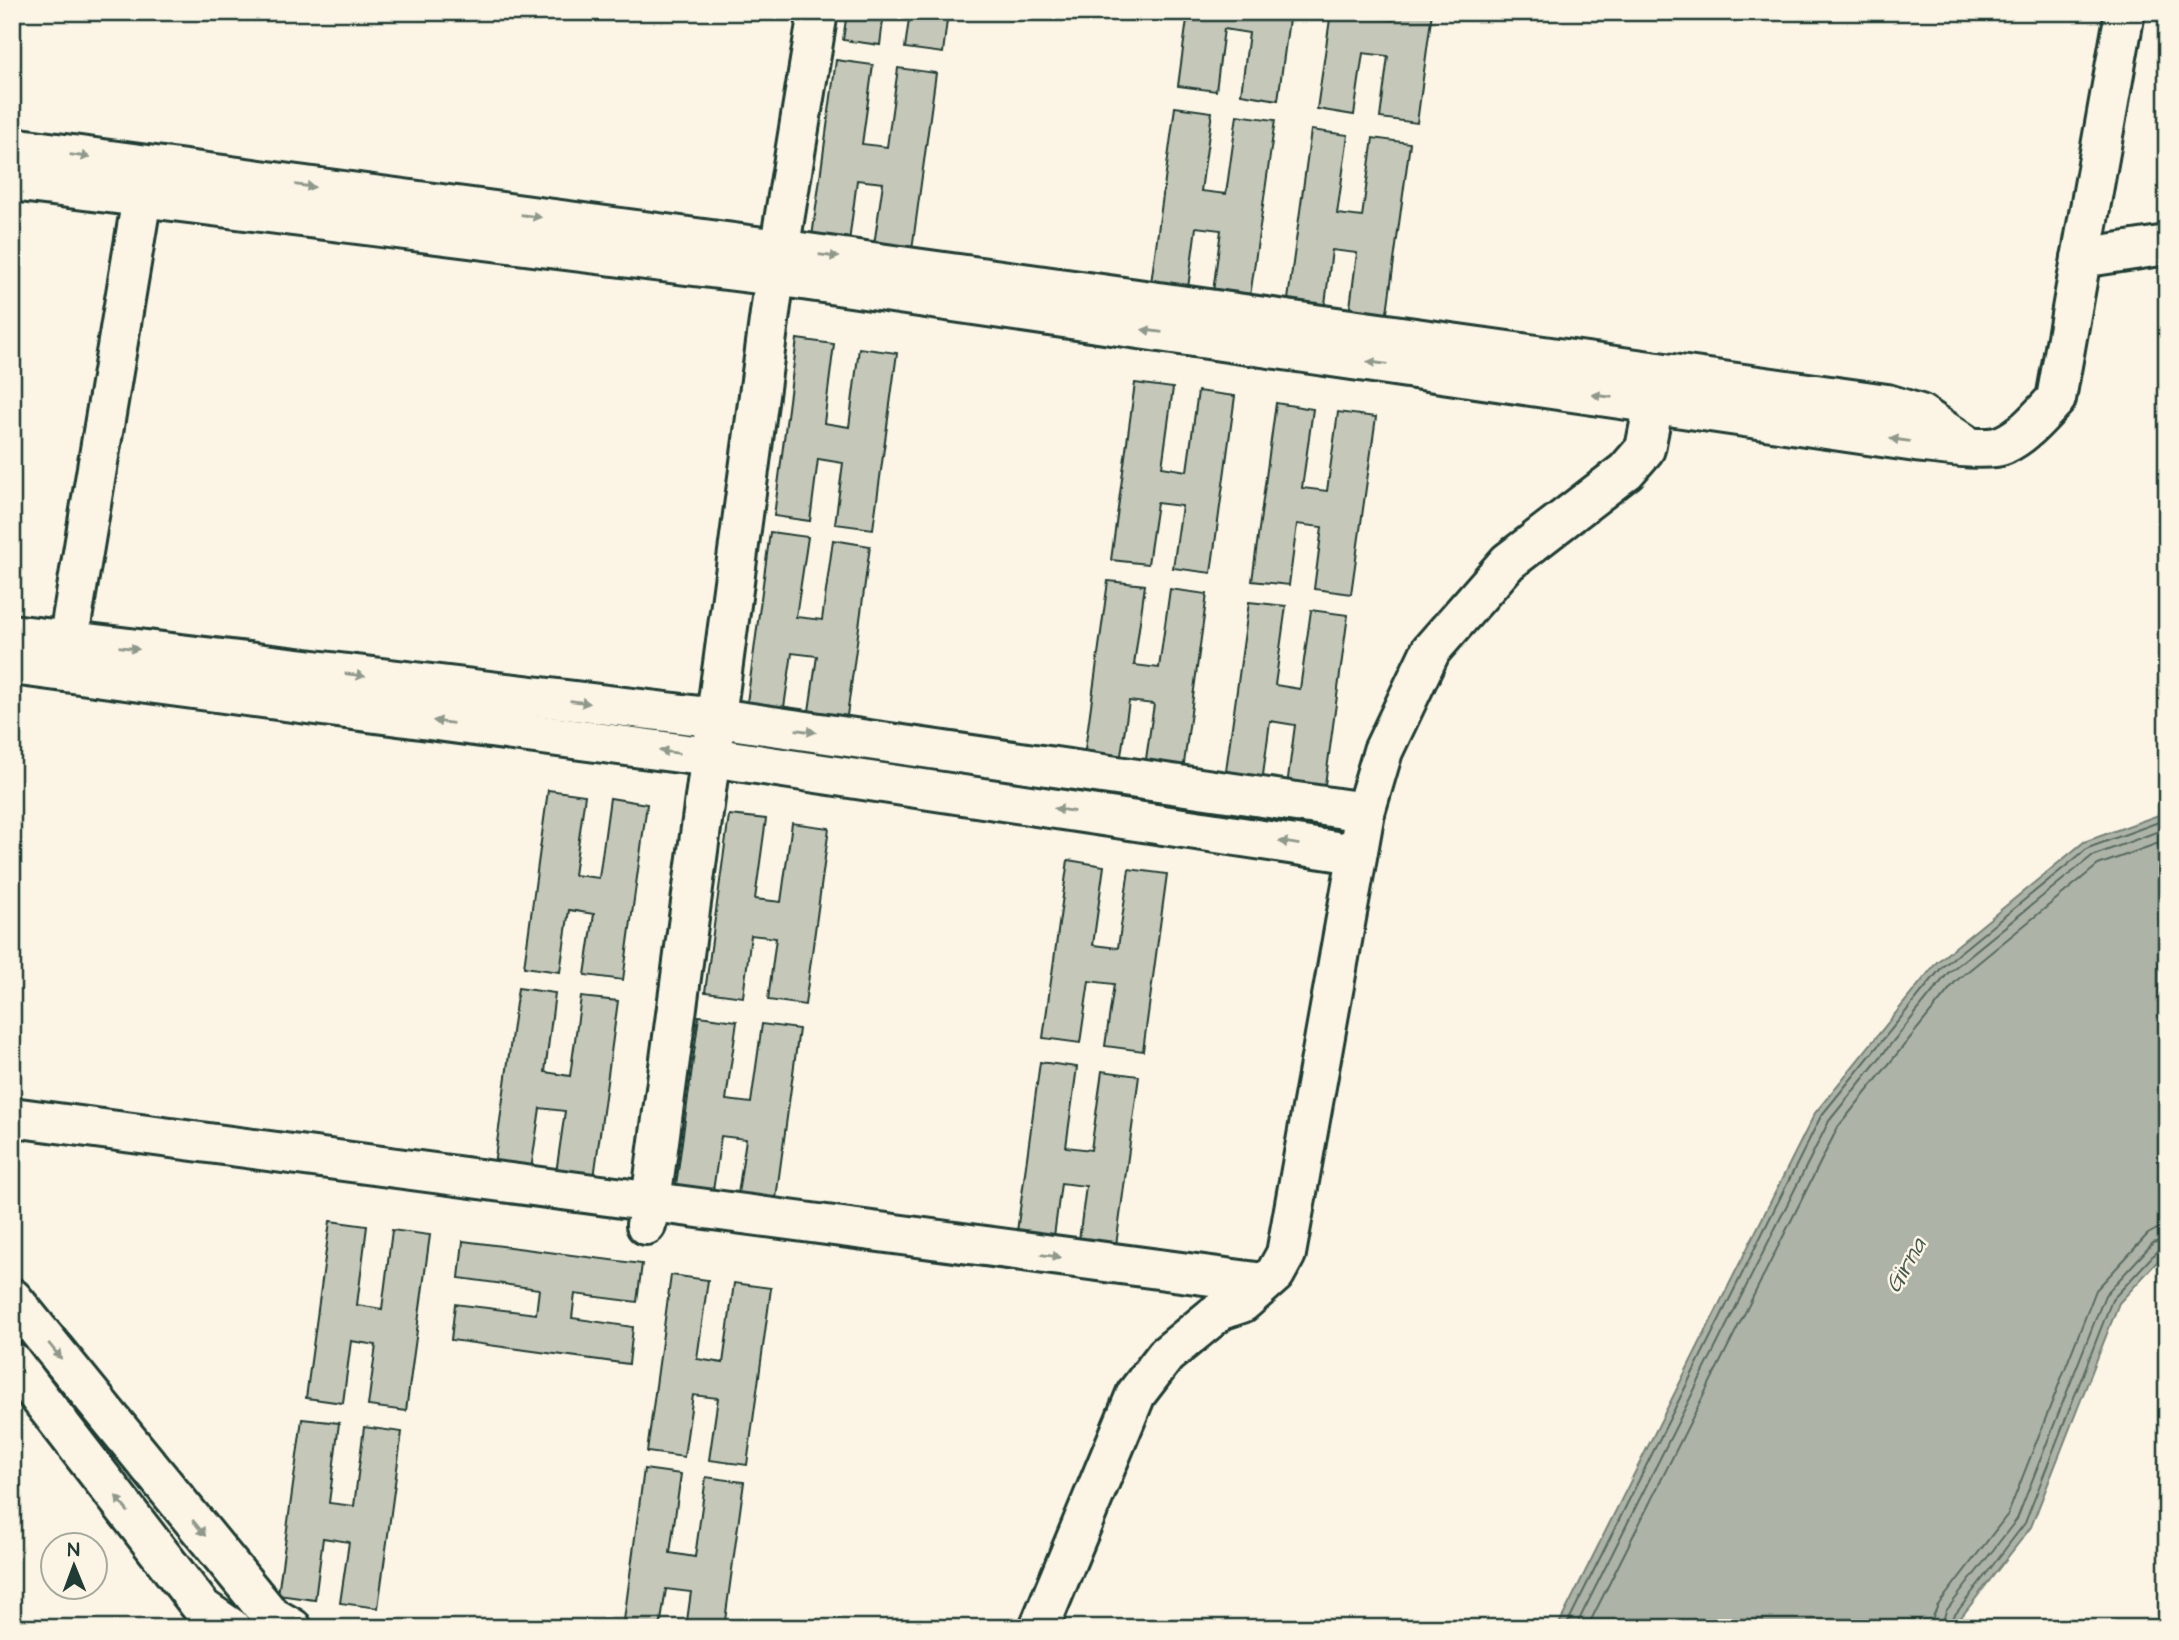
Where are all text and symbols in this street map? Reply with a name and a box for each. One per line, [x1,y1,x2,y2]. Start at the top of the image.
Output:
one-way arrow [69,151,91,162]
one-way arrow [295,181,317,192]
one-way arrow [520,211,542,222]
one-way arrow [818,251,840,262]
one-way arrow [1141,325,1163,336]
one-way arrow [1366,358,1388,369]
one-way arrow [1591,390,1613,401]
one-way arrow [1889,434,1911,445]
one-way arrow [118,642,140,653]
one-way arrow [344,669,366,680]
one-way arrow [570,696,592,707]
one-way arrow [432,716,454,727]
one-way arrow [795,726,817,737]
one-way arrow [658,746,680,757]
one-way arrow [1052,804,1074,815]
one-way arrow [1277,838,1299,849]
water label: Girna [1877,1230,1936,1299]
one-way arrow [1040,1250,1062,1261]
one-way arrow [48,1342,63,1360]
one-way arrow [114,1496,129,1514]
one-way arrow [191,1519,206,1536]
north arrow [38,1532,108,1602]
text: N [68,1537,80,1564]

